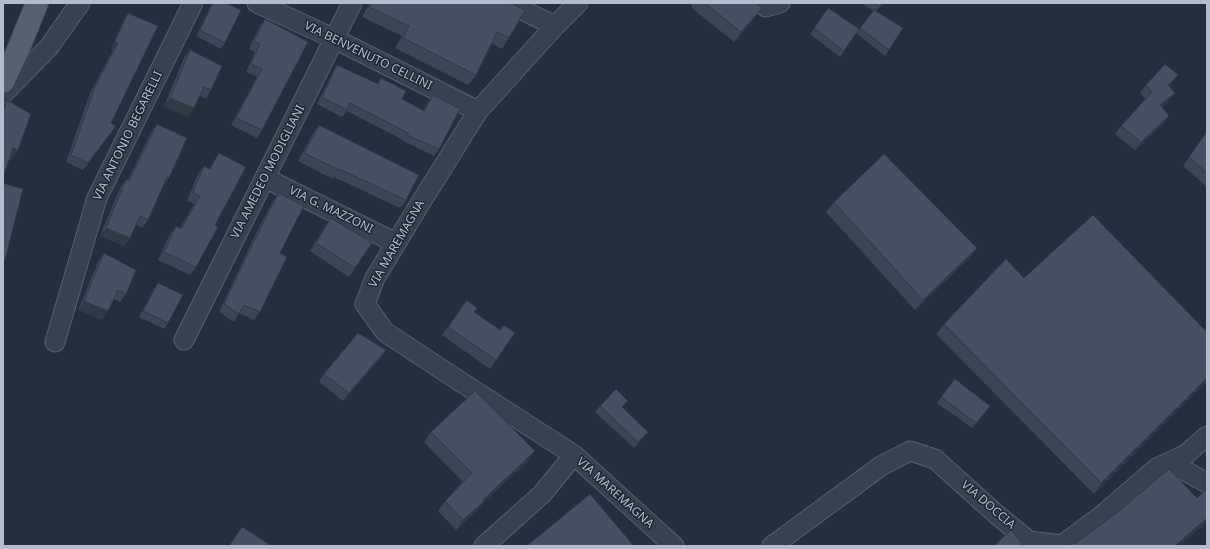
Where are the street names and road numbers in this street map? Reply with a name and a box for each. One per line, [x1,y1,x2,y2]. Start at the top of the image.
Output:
street label: VIA BENVENUTO CELLINI [302,19,434,93]
street label: VIA ANTONIO BEGARELLI [90,69,166,203]
street label: VIA AMEDEO MODIGLIANI [228,103,308,241]
street label: VIA G. MAZZONI [287,183,375,237]
street label: VIA MAREMAGNA [366,198,428,290]
street label: VIA MAREMAGNA [574,455,656,531]
street label: VIA DOCCIA [958,478,1018,532]

